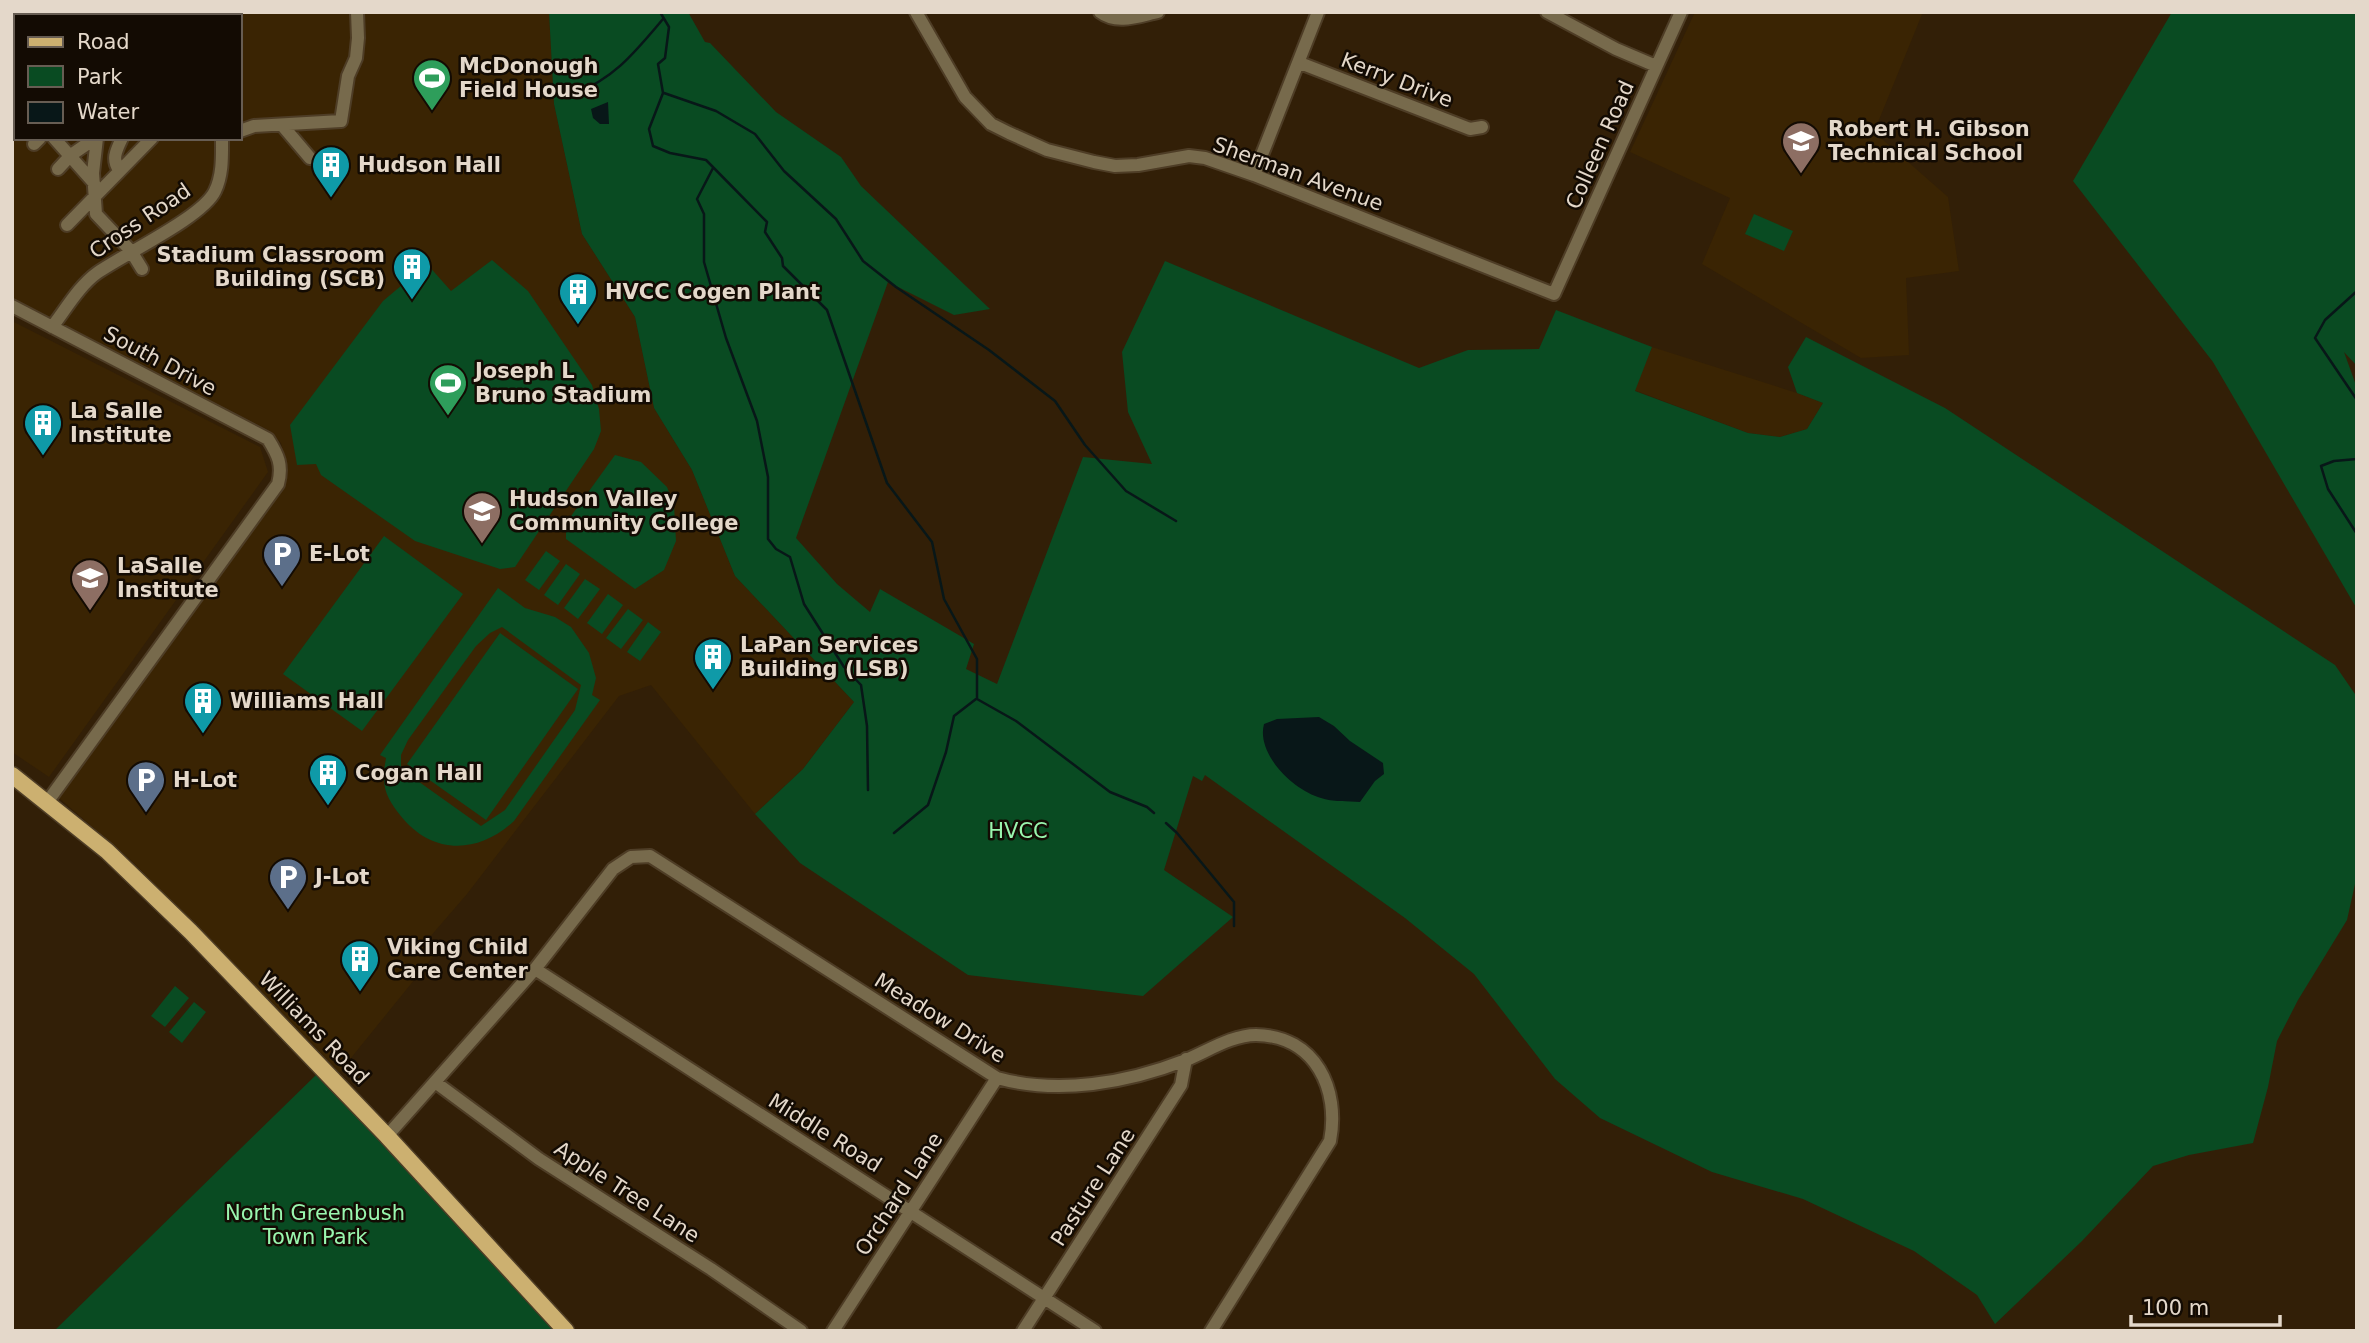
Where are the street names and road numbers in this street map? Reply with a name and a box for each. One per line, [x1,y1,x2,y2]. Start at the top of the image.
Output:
street label: Kerry Drive [1338,48,1456,112]
street label: Colleen Road [1561,77,1639,213]
street label: Sherman Avenue [1210,132,1386,216]
street label: Cross Road [85,178,195,264]
street label: South Drive [100,321,220,401]
street label: Williams Road [254,967,374,1089]
street label: Meadow Drive [870,968,1010,1068]
street label: Middle Road [764,1089,886,1177]
street label: Pasture Lane [1046,1124,1140,1250]
street label: Orchard Lane [850,1128,948,1260]
street label: Apple Tree Lane [550,1136,704,1248]

